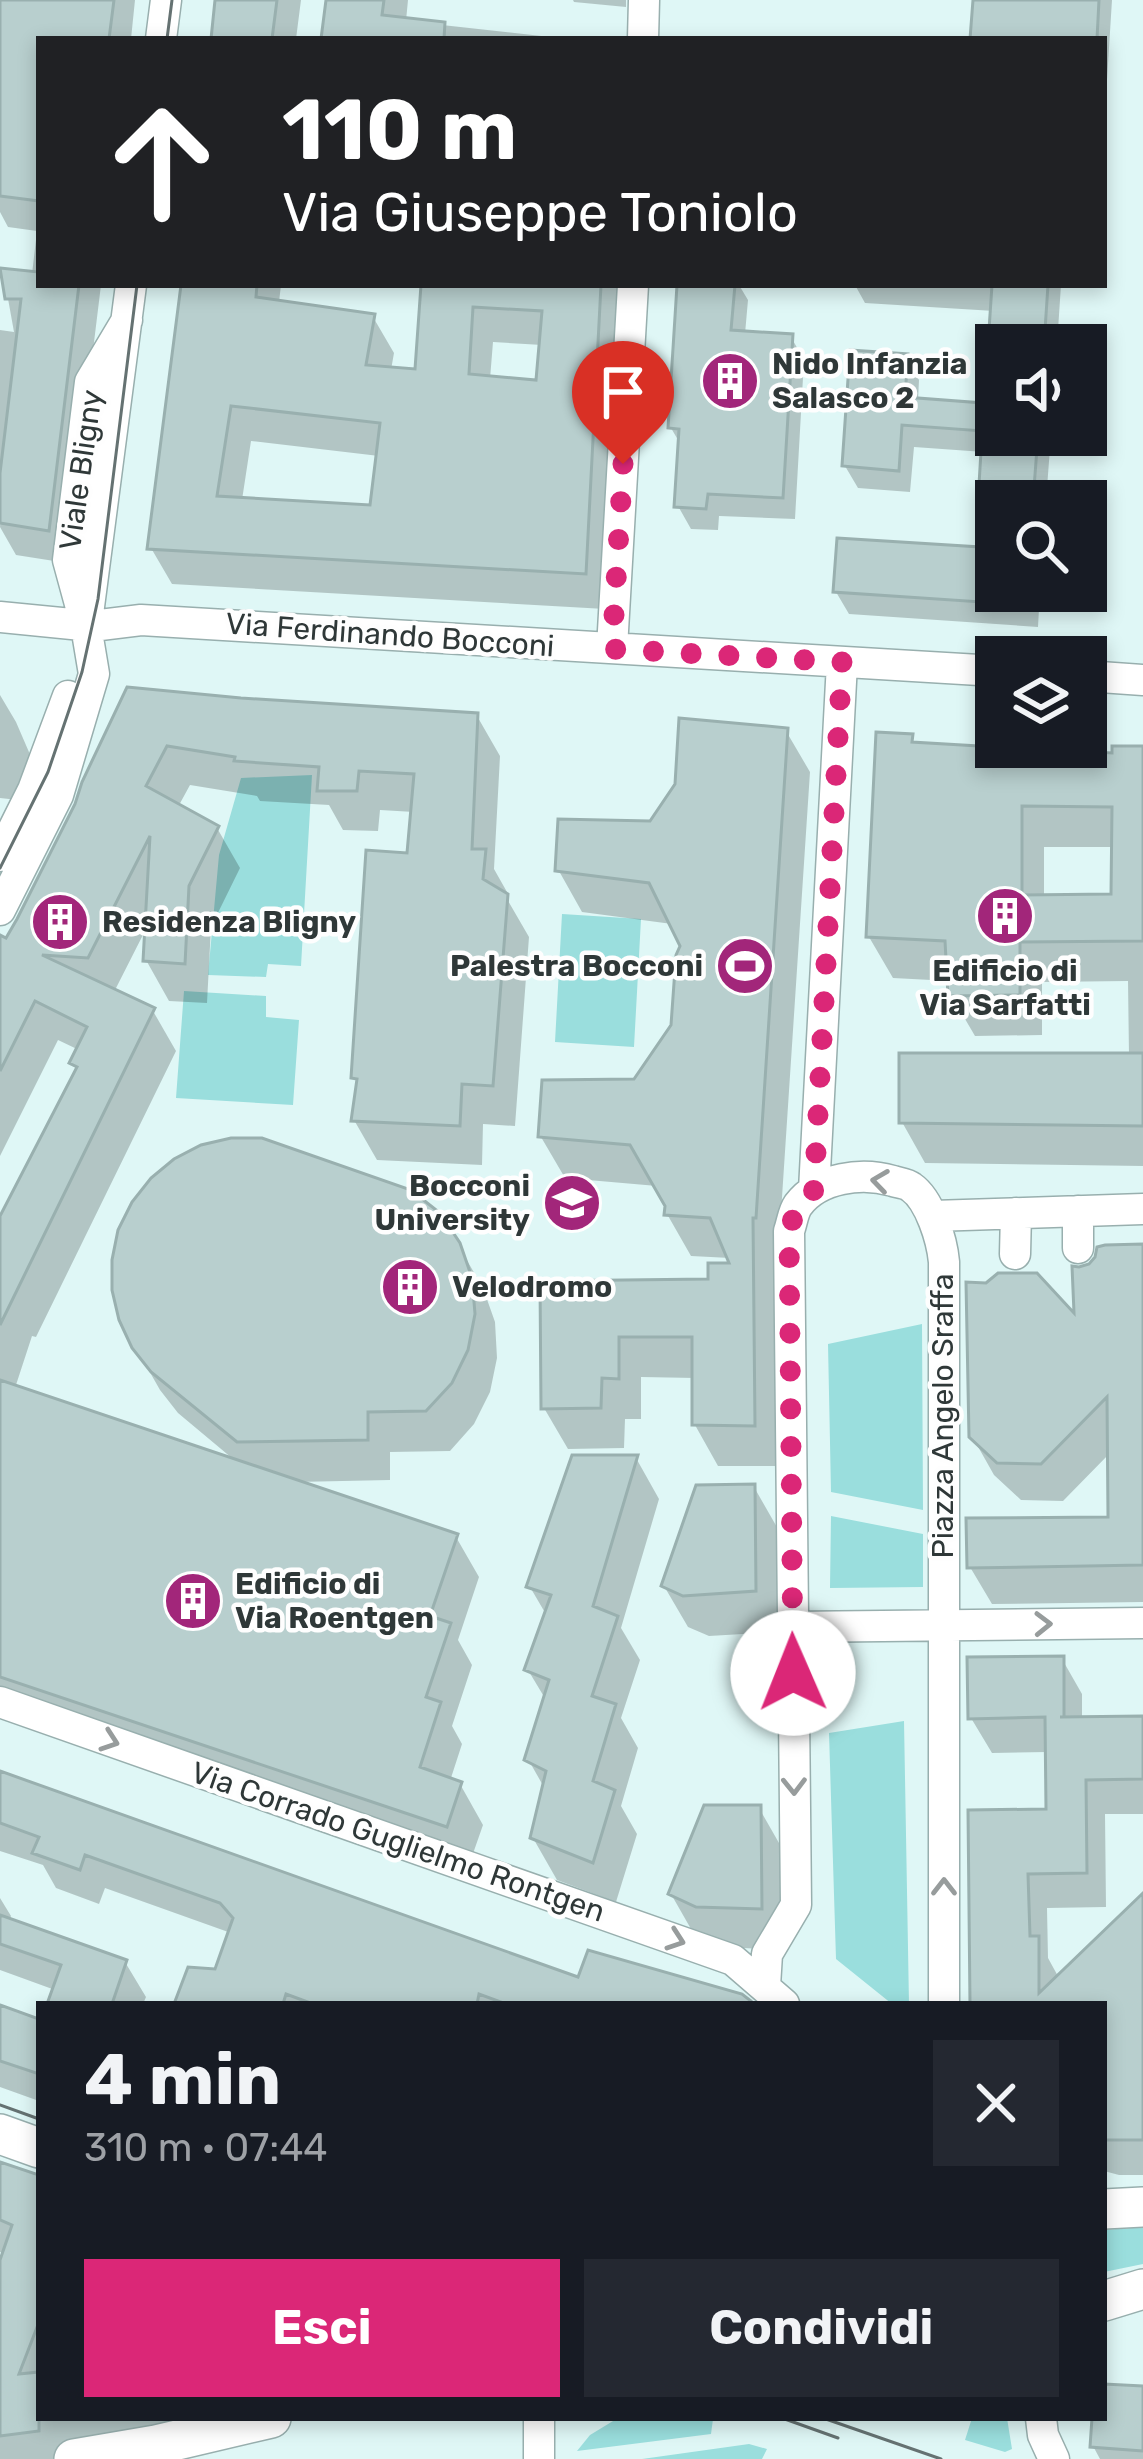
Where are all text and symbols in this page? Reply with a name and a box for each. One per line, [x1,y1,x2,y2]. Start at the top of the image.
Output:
text: 110 m [282,80,517,180]
icon: ahead [84,84,240,240]
text: Via Giuseppe Toniolo [282,181,798,245]
map controls [975,324,1107,768]
button: sound [975,324,1107,456]
pin [572,341,674,464]
place label: Nido Infanzia Salasco 2 [772,346,968,416]
building icon: Nido Infanzia Salasco 2 [699,350,761,412]
icon: arrive [590,359,656,425]
street label: Viale Bligny [52,387,110,553]
button: search [975,480,1107,612]
street label: Via Ferdinando Bocconi [225,606,555,664]
button: layers [975,636,1107,768]
building icon: Edificio di Via Sarfatti [974,885,1036,947]
building icon: Residenza Bligny [29,891,91,953]
place label: Residenza Bligny [102,904,356,940]
sports icon: Palestra Bocconi [714,935,776,997]
place label: Palestra Bocconi [450,948,703,984]
place label: Edificio di Via Sarfatti [919,953,1091,1023]
place label: Bocconi University [375,1168,530,1238]
one-way arrow [870,1169,890,1195]
school or university icon: Bocconi University [541,1172,603,1234]
building icon: Velodromo [379,1256,441,1318]
place label: Velodromo [452,1269,612,1305]
street label: Piazza Angelo Sraffa [925,1274,961,1558]
place label: Edificio di Via Roentgen [235,1566,434,1636]
building icon: Edificio di Via Roentgen [162,1570,224,1632]
position arrow [730,1610,856,1736]
one-way arrow [1035,1611,1053,1637]
one-way arrow [99,1727,120,1751]
street label: Via Corrado Guglielmo Rontgen [186,1754,610,1930]
one-way arrow [781,1778,807,1796]
one-way arrow [931,1877,957,1895]
one-way arrow [664,1926,685,1950]
text: 4 min [84,2037,281,2122]
button: close [933,2040,1059,2166]
text: 310 m · 07:44 [84,2125,328,2171]
button: Esci [84,2259,560,2397]
button: Condividi [584,2259,1059,2397]

